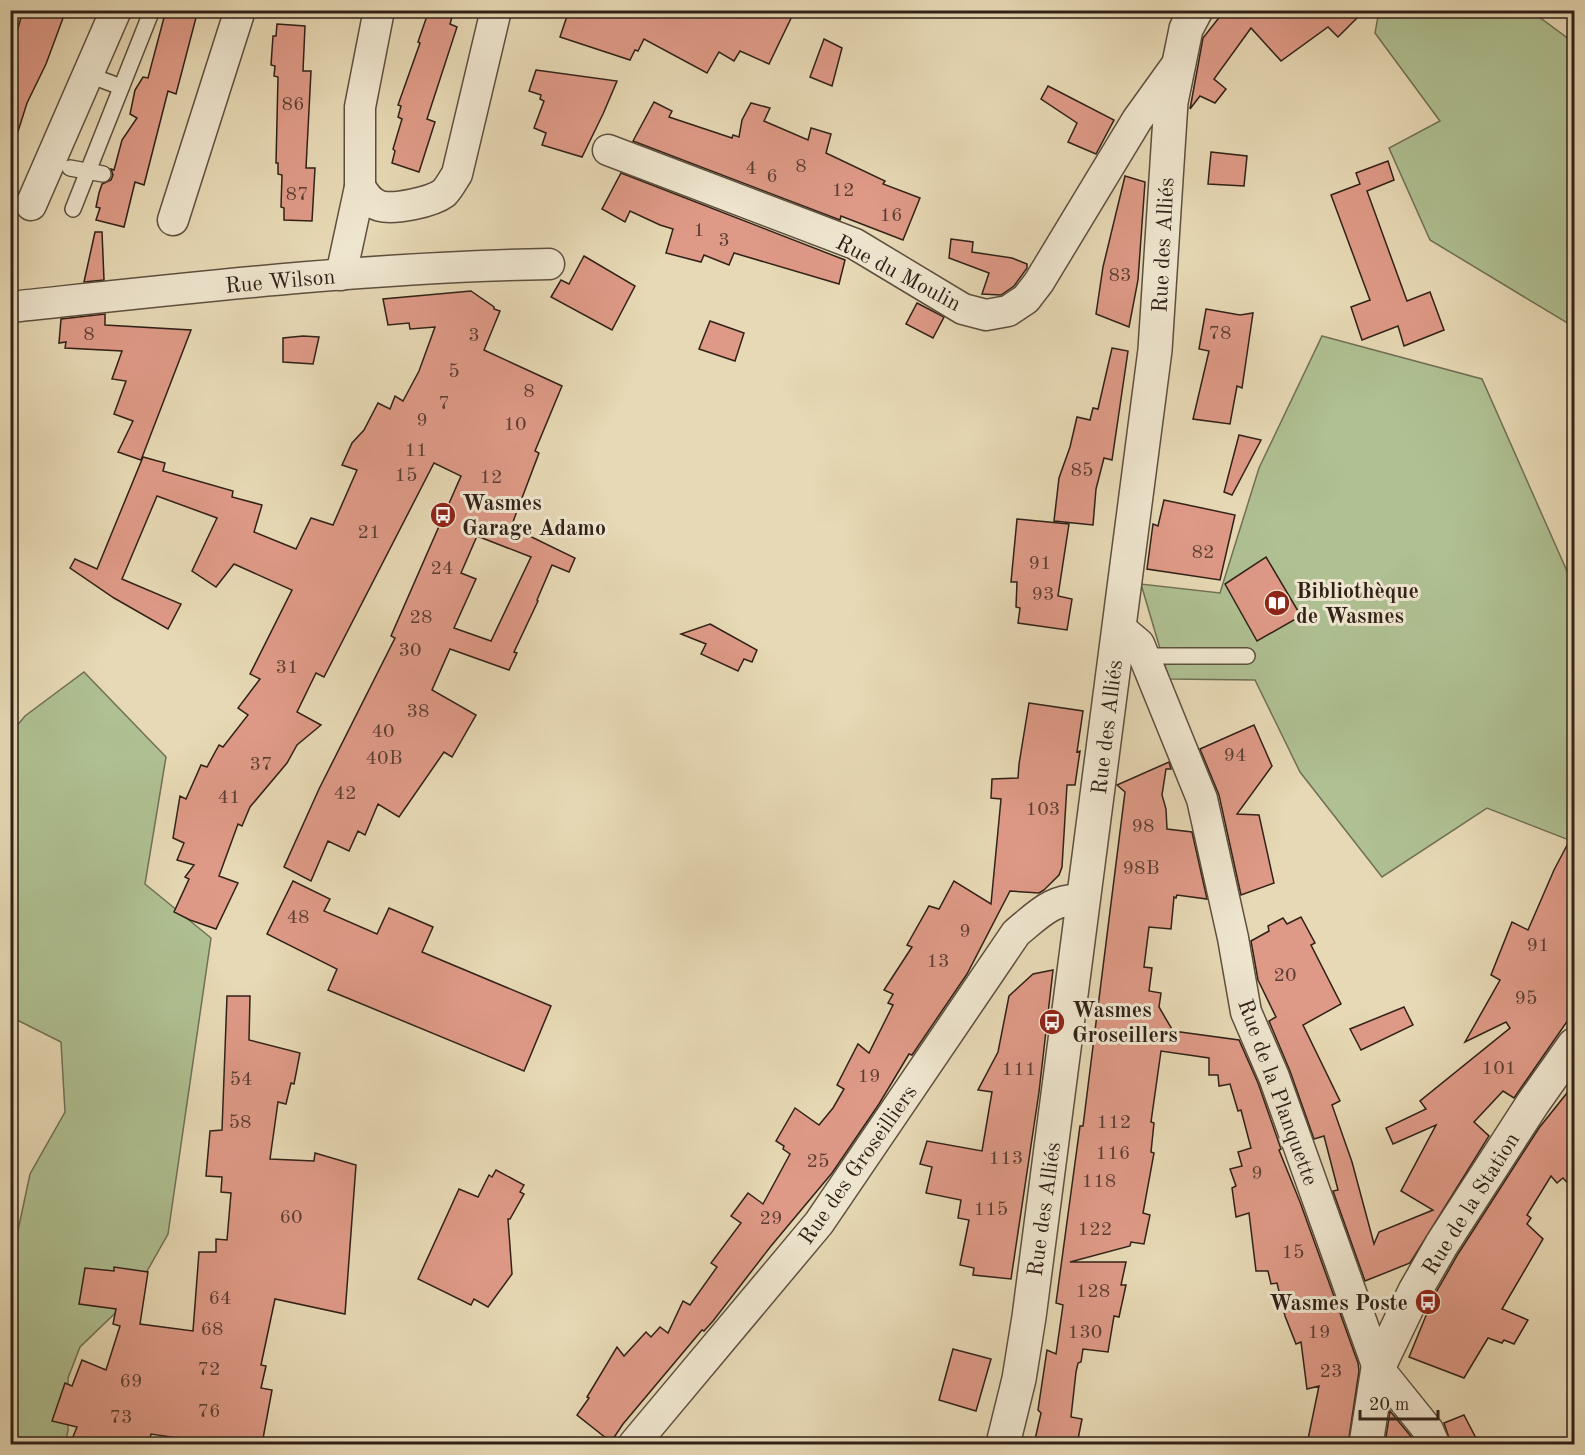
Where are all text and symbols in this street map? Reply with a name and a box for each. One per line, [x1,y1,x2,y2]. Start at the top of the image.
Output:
house number: 86 [281,95,305,115]
house number: 8 [795,157,807,177]
house number: 4 [745,159,757,179]
house number: 6 [766,167,778,187]
street label: Rue des Alliés [1149,177,1179,313]
house number: 12 [831,181,855,201]
house number: 87 [285,185,309,205]
house number: 16 [879,206,903,226]
house number: 1 [693,221,705,241]
house number: 3 [718,231,730,251]
street label: Rue du Moulin [832,232,964,316]
street label: Rue Wilson [224,266,336,298]
house number: 83 [1108,266,1132,286]
house number: 78 [1208,324,1232,344]
house number: 8 [83,325,95,345]
house number: 3 [468,326,480,346]
house number: 5 [448,362,460,382]
house number: 8 [523,382,535,402]
house number: 7 [438,394,450,414]
house number: 9 [416,411,428,431]
house number: 10 [503,415,527,435]
house number: 11 [404,441,428,461]
house number: 85 [1070,461,1094,481]
house number: 15 [394,466,418,486]
house number: 12 [479,468,503,488]
place label: Wasmes Garage Adamo [462,493,606,540]
bus stop icon: Wasmes Garage Adamo [428,500,458,530]
house number: 21 [357,523,381,543]
house number: 82 [1191,543,1215,563]
house number: 91 [1028,554,1052,574]
house number: 24 [430,559,454,579]
place label: Bibliothèque de Wasmes [1296,581,1419,628]
house number: 93 [1031,585,1055,605]
library icon: Bibliothèque de Wasmes [1262,588,1292,618]
house number: 28 [409,608,433,628]
house number: 30 [398,641,422,661]
house number: 31 [275,658,299,678]
street label: Rue des Alliés [1089,659,1127,796]
house number: 38 [406,702,430,722]
house number: 40 [371,722,395,742]
house number: 94 [1223,746,1247,766]
house number: 40B [366,749,403,769]
house number: 37 [249,755,273,775]
house number: 42 [333,784,357,804]
house number: 41 [217,788,241,808]
house number: 103 [1026,800,1060,820]
house number: 98 [1131,817,1155,837]
house number: 98B [1123,859,1160,879]
house number: 48 [286,908,310,928]
house number: 9 [959,922,971,942]
house number: 91 [1526,936,1550,956]
house number: 13 [926,952,950,972]
house number: 20 [1273,966,1297,986]
house number: 95 [1514,989,1538,1009]
street label: Rue de la Planquette [1233,997,1321,1189]
place label: Wasmes Groseillers [1072,1000,1178,1047]
bus stop icon: Wasmes Groseillers [1037,1007,1067,1037]
house number: 101 [1482,1059,1516,1079]
house number: 111 [1002,1060,1036,1080]
house number: 19 [857,1067,881,1087]
house number: 54 [229,1070,253,1090]
street label: Rue des Groseilliers [795,1081,922,1249]
house number: 58 [228,1113,252,1133]
house number: 112 [1097,1113,1131,1133]
street label: Rue de la Station [1419,1129,1524,1279]
street label: Rue des Alliés [1025,1141,1065,1278]
house number: 116 [1096,1144,1130,1164]
house number: 113 [989,1149,1023,1169]
house number: 25 [806,1152,830,1172]
house number: 9 [1251,1164,1263,1184]
house number: 118 [1082,1172,1116,1192]
house number: 115 [974,1200,1008,1220]
house number: 60 [279,1208,303,1228]
house number: 29 [759,1209,783,1229]
house number: 122 [1078,1220,1112,1240]
house number: 15 [1281,1243,1305,1263]
house number: 128 [1076,1282,1110,1302]
bus stop icon: Wasmes Poste [1413,1287,1443,1317]
house number: 64 [208,1289,232,1309]
place label: Wasmes Poste [1269,1293,1408,1315]
house number: 68 [200,1320,224,1340]
house number: 130 [1068,1323,1102,1343]
house number: 19 [1307,1323,1331,1343]
house number: 72 [197,1360,221,1380]
house number: 23 [1319,1362,1343,1382]
house number: 69 [119,1372,143,1392]
scale bar [1360,1383,1438,1421]
text: 20 m [1369,1396,1409,1414]
house number: 76 [197,1402,221,1422]
house number: 73 [109,1408,133,1428]

